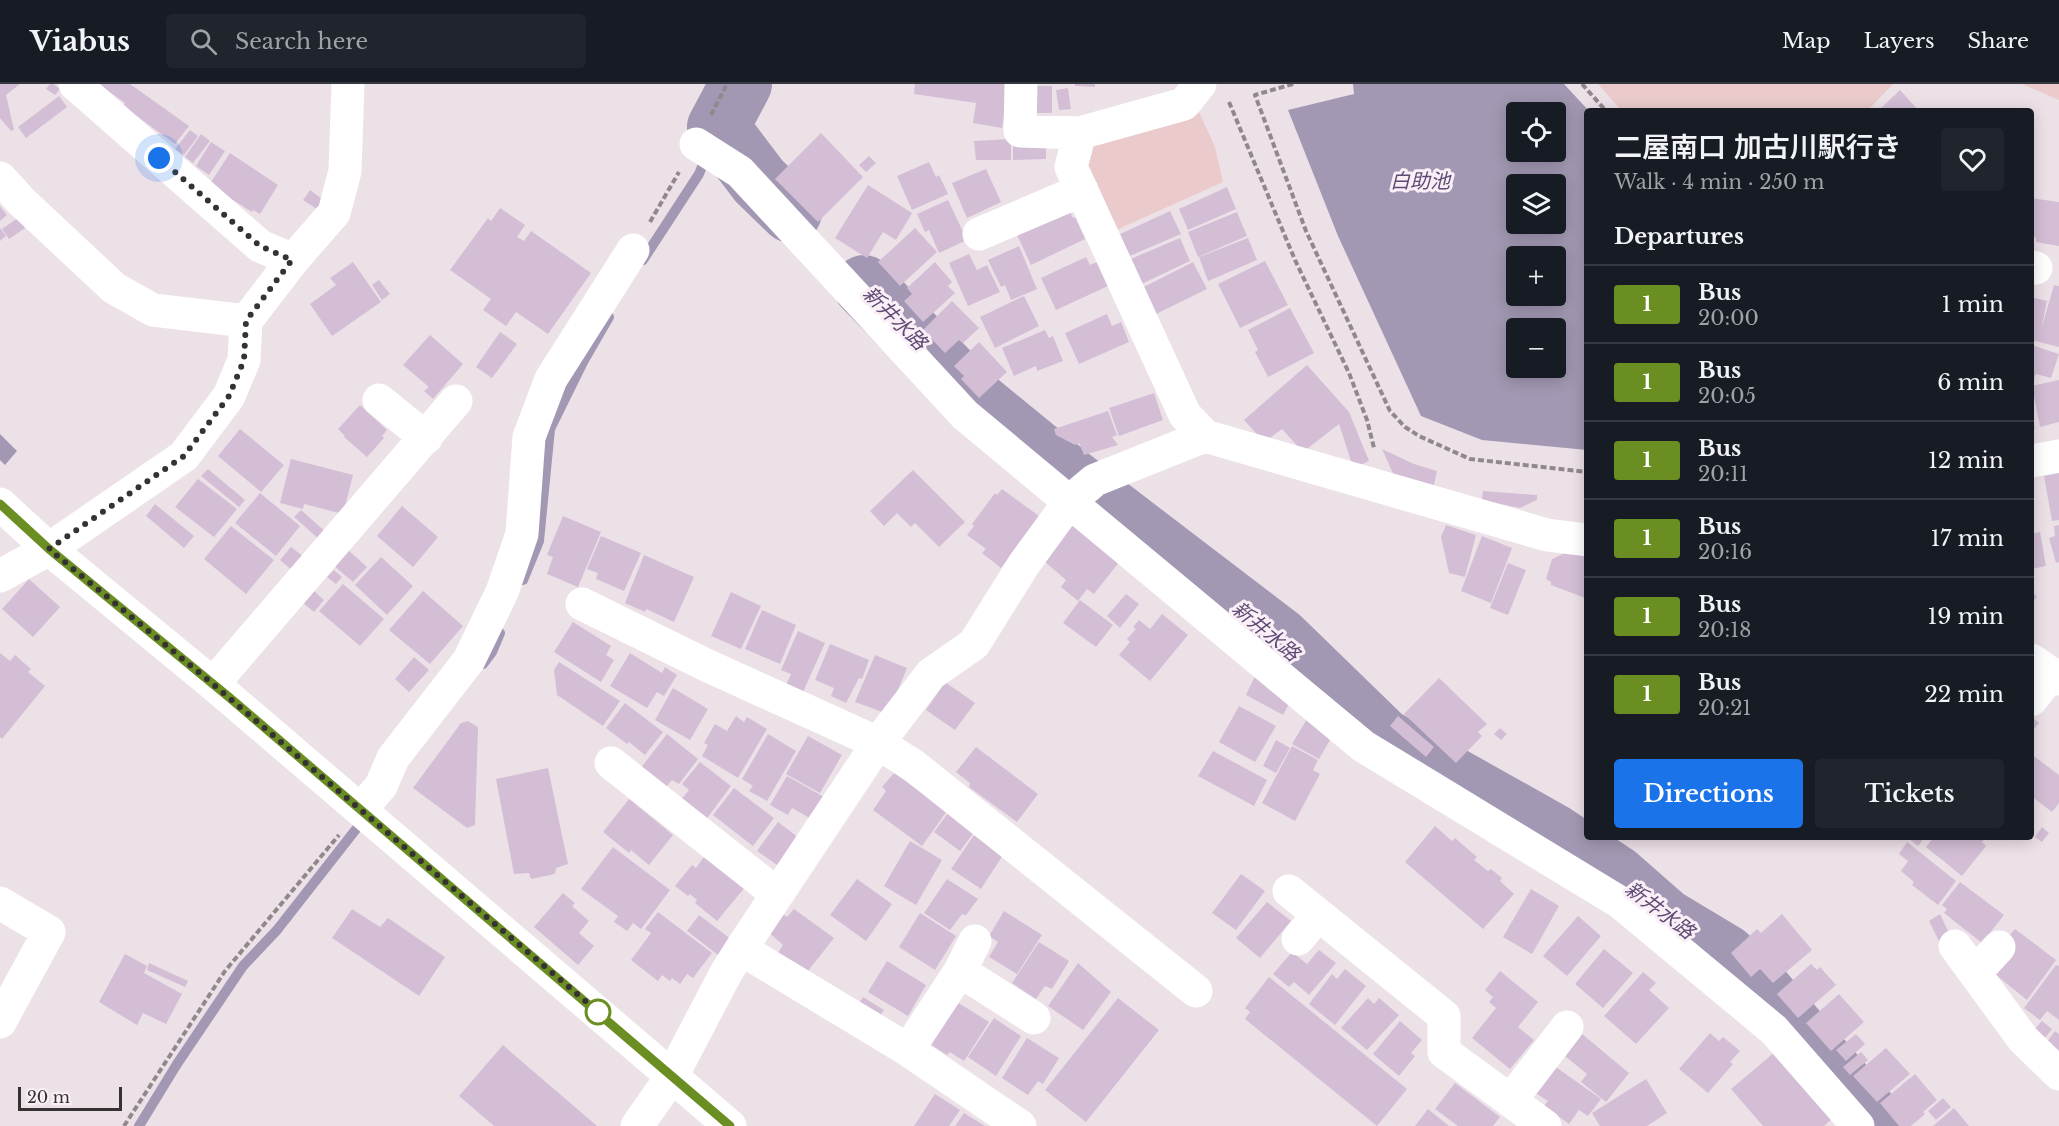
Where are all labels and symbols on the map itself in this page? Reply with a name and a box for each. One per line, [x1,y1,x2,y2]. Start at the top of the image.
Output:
your location [144,143,174,173]
water label: 白助池 [1390,169,1452,193]
water label: 新井水路 [858,281,933,356]
water label: 新井水路 [1228,596,1306,667]
water label: 新井水路 [1621,876,1701,945]
unlabelled marker [585,999,611,1025]
scale bar [18,1084,122,1112]

